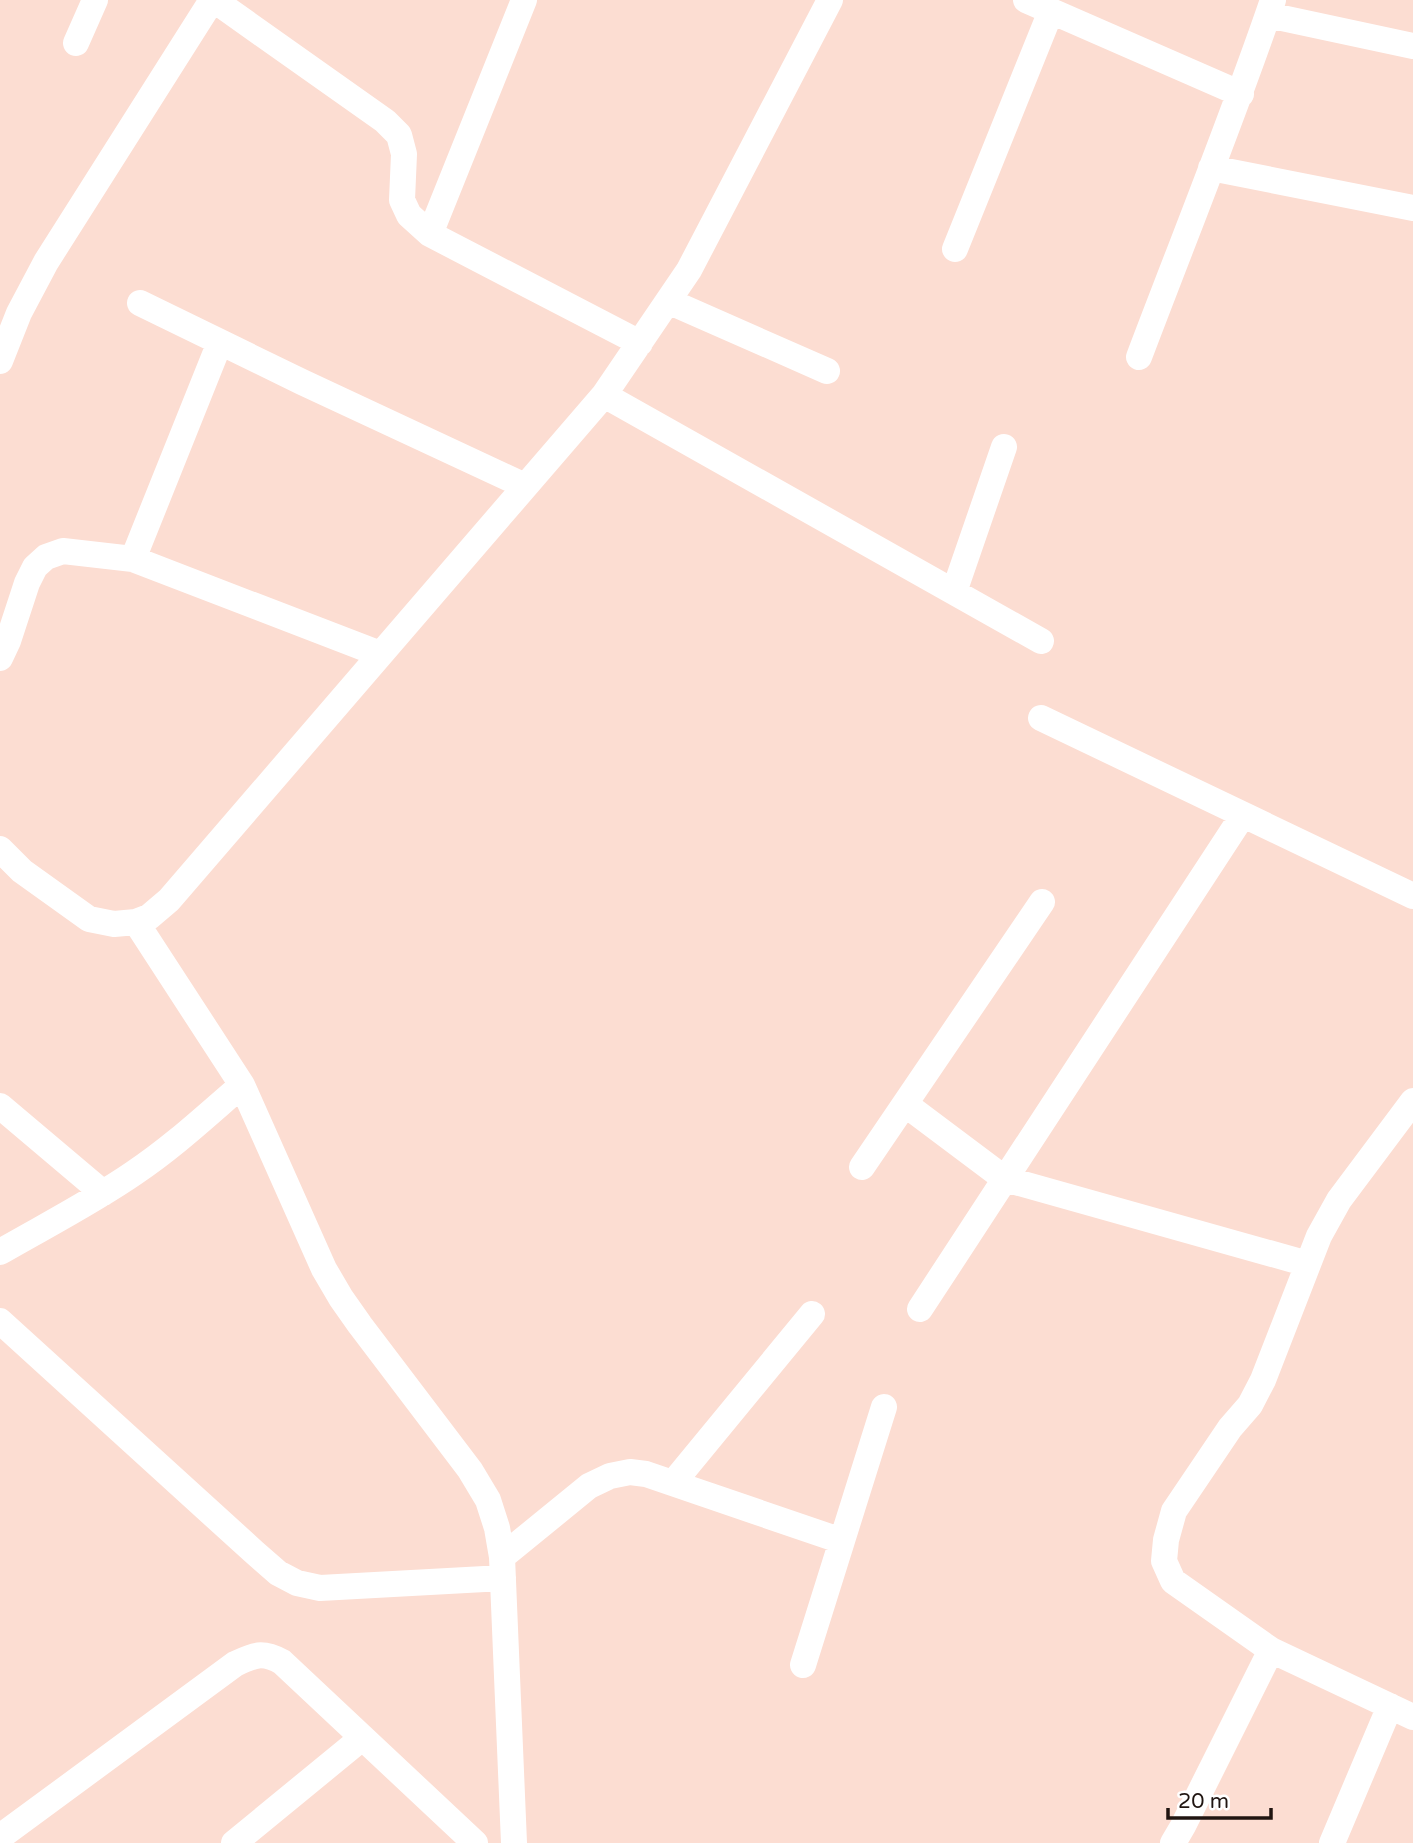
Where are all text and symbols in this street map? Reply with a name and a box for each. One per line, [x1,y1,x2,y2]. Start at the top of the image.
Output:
scale bar [1168,1776,1271,1820]
text: 20 m [1178,1789,1229,1814]

